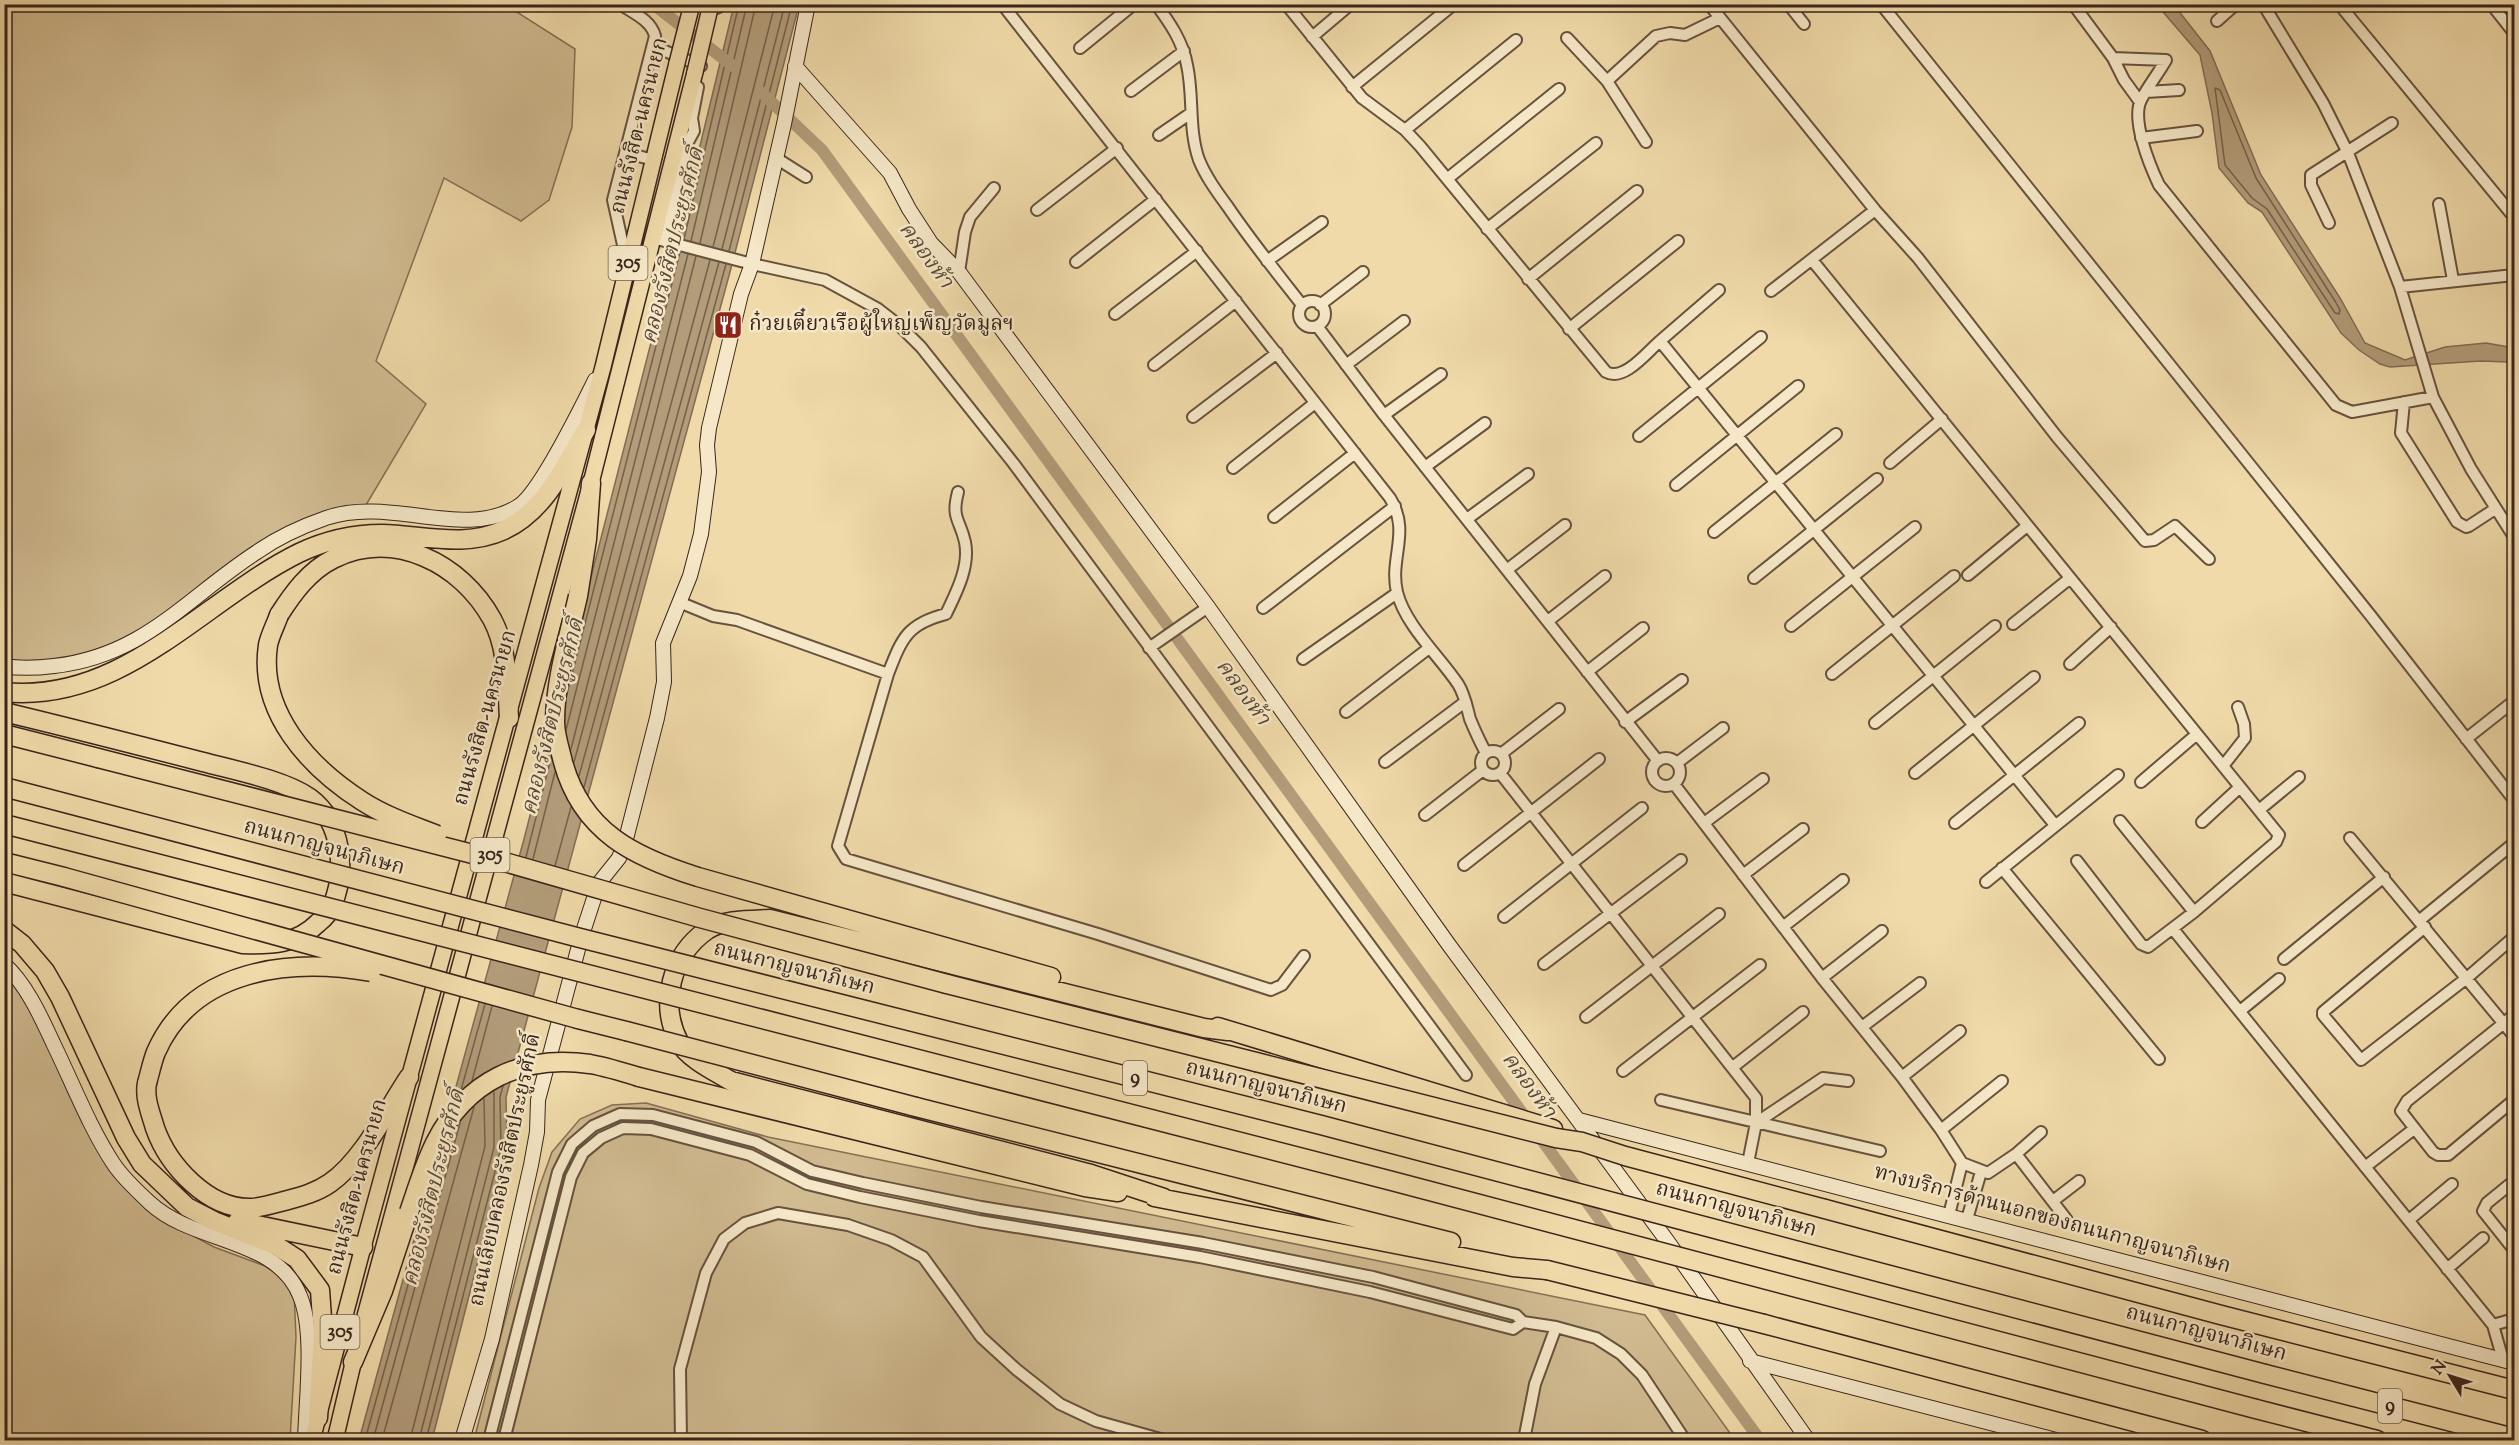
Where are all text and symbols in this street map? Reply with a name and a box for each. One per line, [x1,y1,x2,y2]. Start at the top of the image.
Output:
street label: ถนนรังสิต-นครนายก [604,34,676,218]
water label: คลองรังสิตประยูรศักดิ์ [632,137,716,348]
water label: คลองห้า [890,216,961,297]
road number: 305 [608,246,648,280]
place label: ก๋วยเตี๋ยวเรือผู้ใหญ่เพ็ญวัดมูลฯ [749,307,1014,340]
restaurant icon: ก๋วยเตี๋ยวเรือผู้ใหญ่เพ็ญวัดมูลฯ [712,309,744,341]
water label: คลองรังสิตประยูรศักดิ์ [512,608,596,819]
street label: ถนนรังสิต-นครนายก [447,627,525,809]
water label: คลองห้า [1207,653,1278,734]
street label: ถนนกาญจนาภิเษก [240,812,408,884]
road number: 305 [470,838,510,872]
street label: ถนนกาญจนาภิเษก [710,934,878,1004]
street label: ถนนเลียบคลองรังสิตประยูรศักดิ์ [460,1029,550,1309]
water label: คลองห้า [1493,1046,1564,1127]
street label: ถนนกาญจนาภิเษก [1182,1053,1350,1123]
road number: 9 [1123,1061,1147,1095]
water label: คลองรังสิตประยูรศักดิ์ [393,1079,477,1290]
street label: ถนนรังสิต-นครนายก [320,1096,396,1278]
street label: ทางบริการด้านนอกของถนนกาญจนาภิเษก [1870,1158,2234,1282]
street label: ถนนกาญจนาภิเษก [1652,1174,1820,1246]
street label: ถนนกาญจนาภิเษก [2122,1298,2290,1370]
road number: 305 [320,1315,360,1349]
north arrow [2420,1346,2480,1406]
text: N [2427,1356,2453,1380]
road number: 9 [2378,1389,2402,1423]

